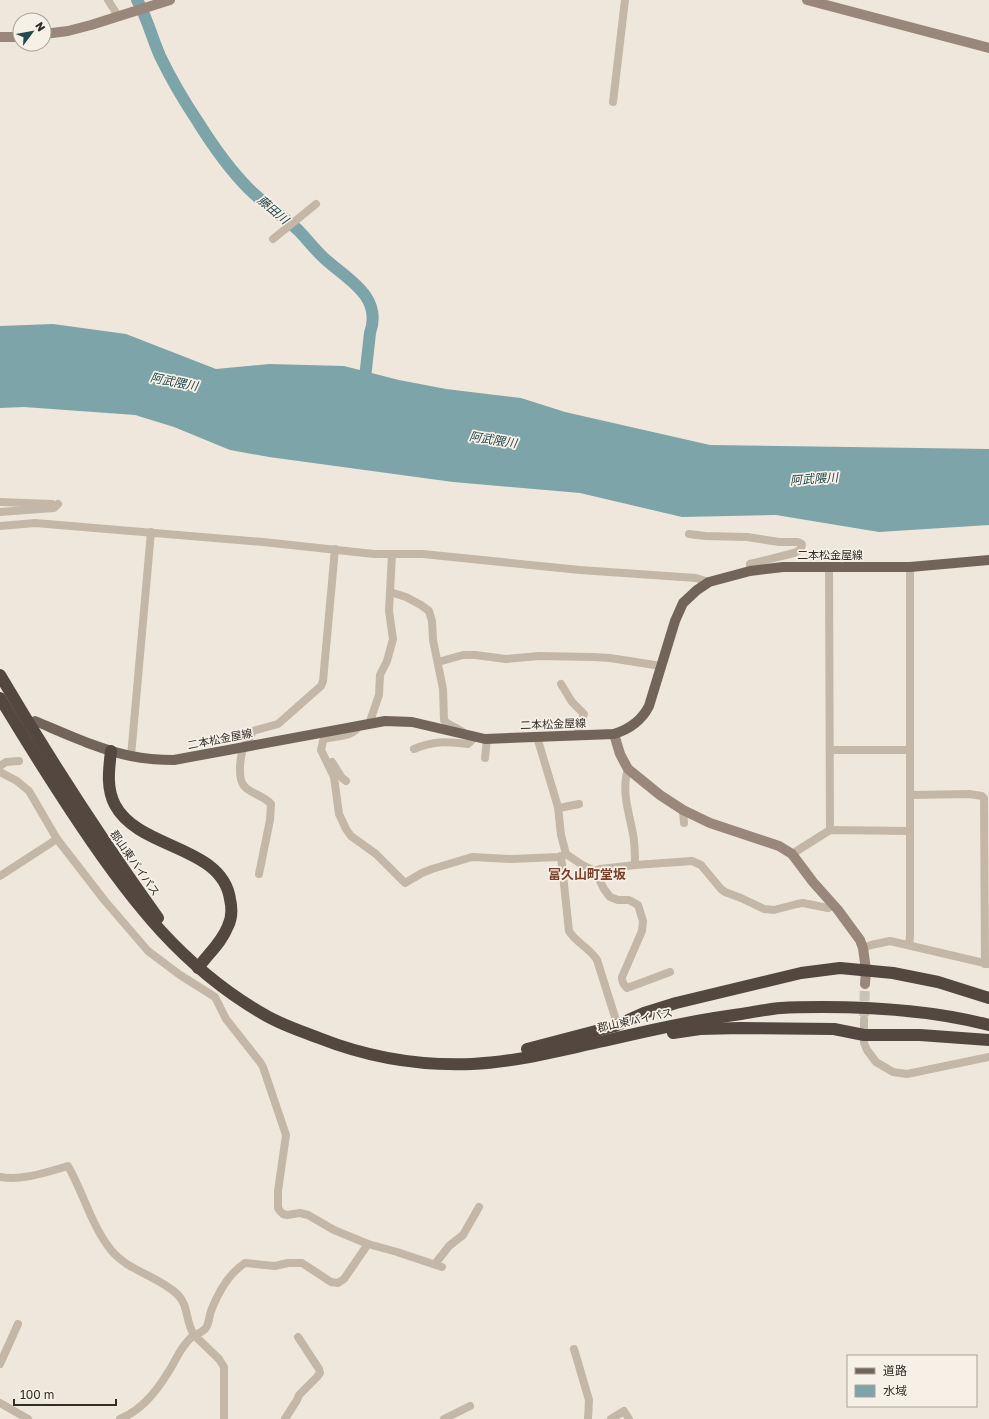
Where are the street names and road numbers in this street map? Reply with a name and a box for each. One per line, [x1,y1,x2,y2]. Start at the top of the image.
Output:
street label: 二本松金屋線 [797,548,863,561]
street label: 二本松金屋線 [520,716,586,731]
street label: 二本松金屋線 [186,726,254,751]
street label: 郡山東バイパス [108,828,163,898]
street label: 郡山東バイパス [596,1005,674,1034]

